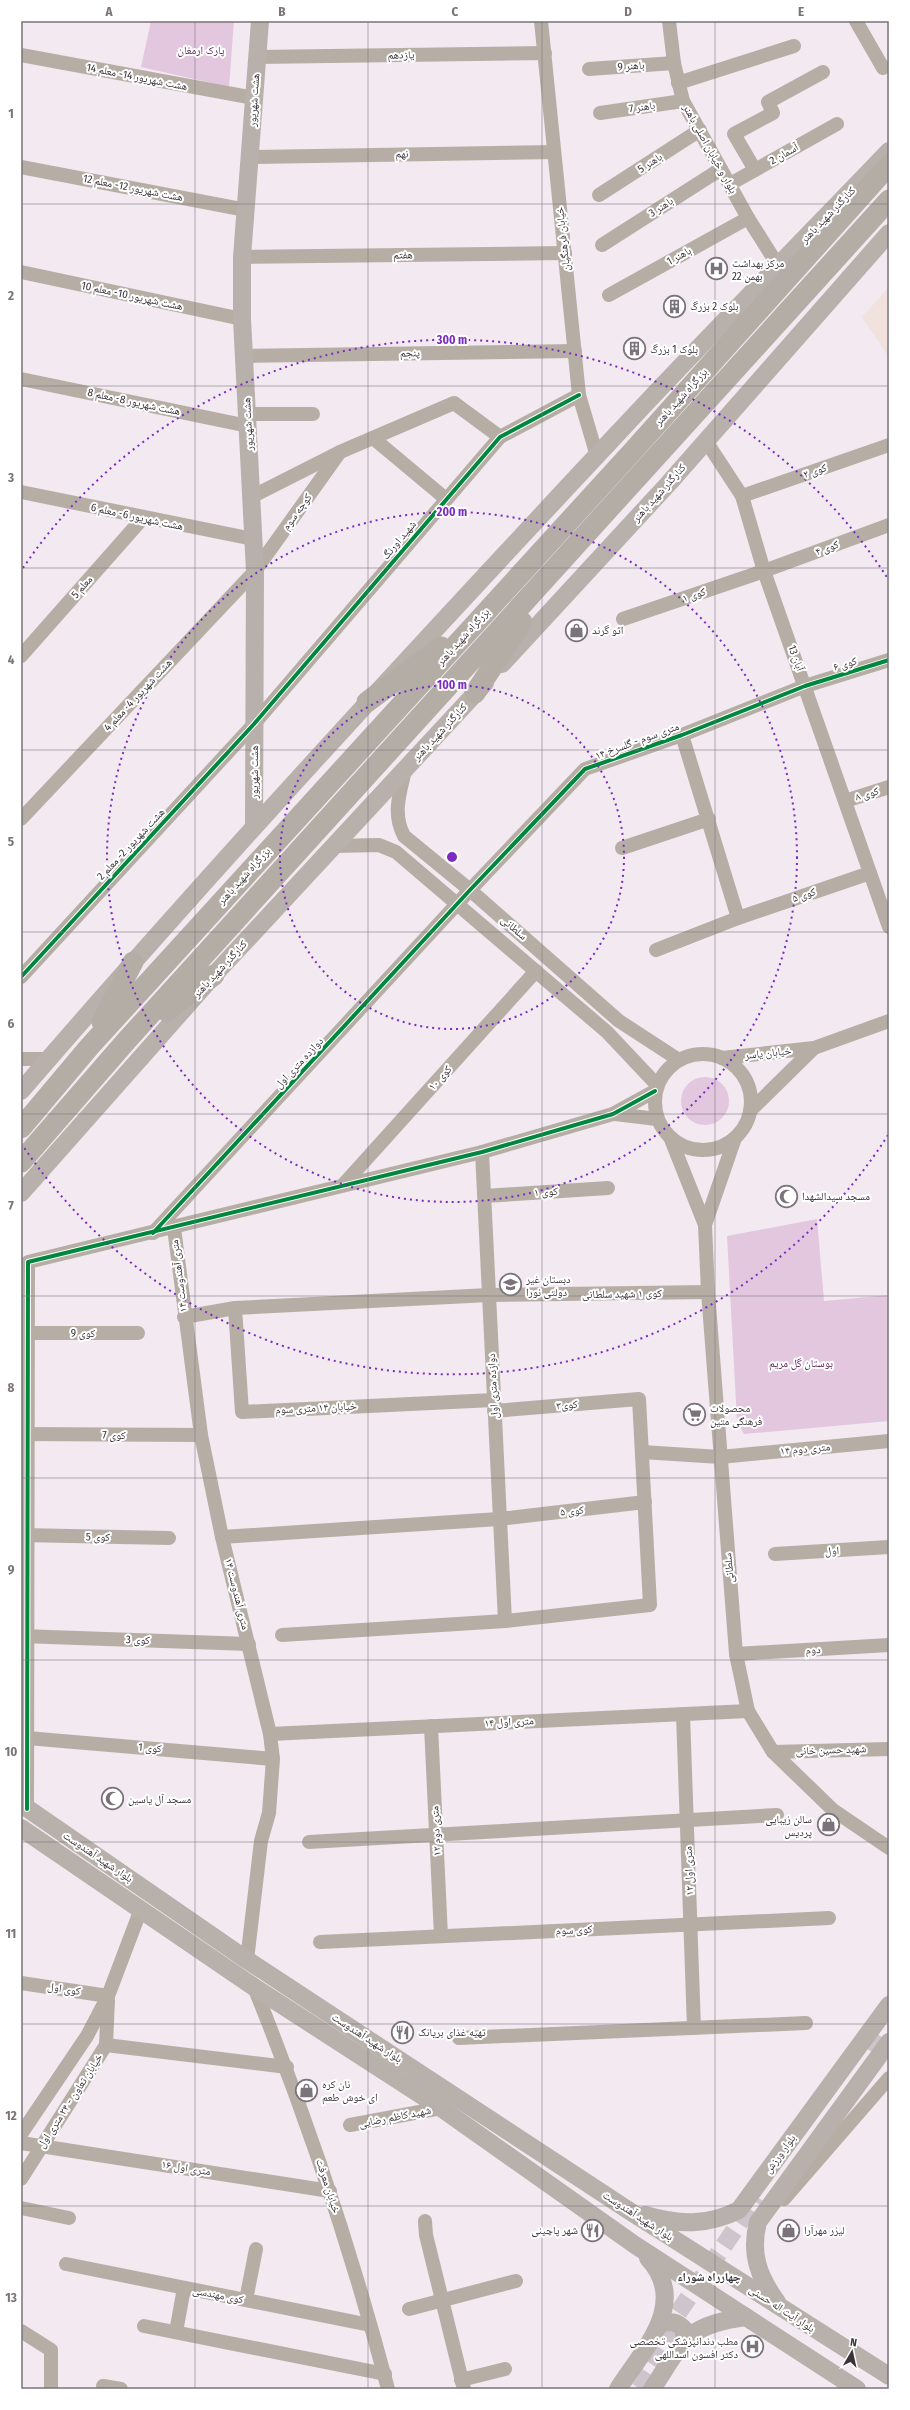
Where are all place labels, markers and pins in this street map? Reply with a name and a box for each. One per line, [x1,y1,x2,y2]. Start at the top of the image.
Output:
hospital icon: مرکز بهداشت 22 بهمن [703,256,729,282]
place label: مرکز بهداشت 22 بهمن [732,257,784,283]
building icon: بلوک 2 بزرگ [661,293,687,319]
place label: بلوک 2 بزرگ [690,300,739,313]
building icon: بلوک 1 بزرگ [622,336,648,362]
place label: بلوک 1 بزرگ [650,343,698,356]
shop icon: اتو گرند [564,617,590,643]
place label: اتو گرند [592,624,623,637]
centre of rings [445,850,459,864]
mosque icon: مسجد سیدالشهدا [773,1183,799,1209]
place label: مسجد سیدالشهدا [802,1190,870,1203]
school or university icon: دبستان غیر دولتی نورا [497,1272,523,1298]
place label: دبستان غیر دولتی نورا [525,1273,571,1299]
supermarket icon: محصولات فرهنگی متین [682,1401,708,1427]
place label: محصولات فرهنگی متین [710,1402,763,1428]
mosque icon: مسجد آل یاسین [99,1786,125,1812]
place label: مسجد آل یاسین [128,1793,191,1806]
shop icon: سالن زیبایی پردیس [815,1812,841,1838]
place label: سالن زیبایی پردیس [765,1813,812,1839]
restaurant icon: تهیه غذای بریانک [389,2019,415,2045]
place label: تهیه غذای بریانک [418,2026,487,2039]
shop icon: نان کره ای خوش طعم [293,2077,319,2103]
place label: نان کره ای خوش طعم [322,2078,378,2105]
restaurant icon: شهر پاچینی [580,2217,606,2243]
shop icon: لیزر مهرآرا [775,2217,801,2243]
place label: شهر پاچینی [531,2224,578,2237]
place label: لیزر مهرآرا [804,2224,845,2237]
hospital icon: مطب دندانپزشکی تخصصی دکتر افسون اسداللهی [740,2334,766,2360]
place label: مطب دندانپزشکی تخصصی دکتر افسون اسداللهی [629,2335,738,2361]

